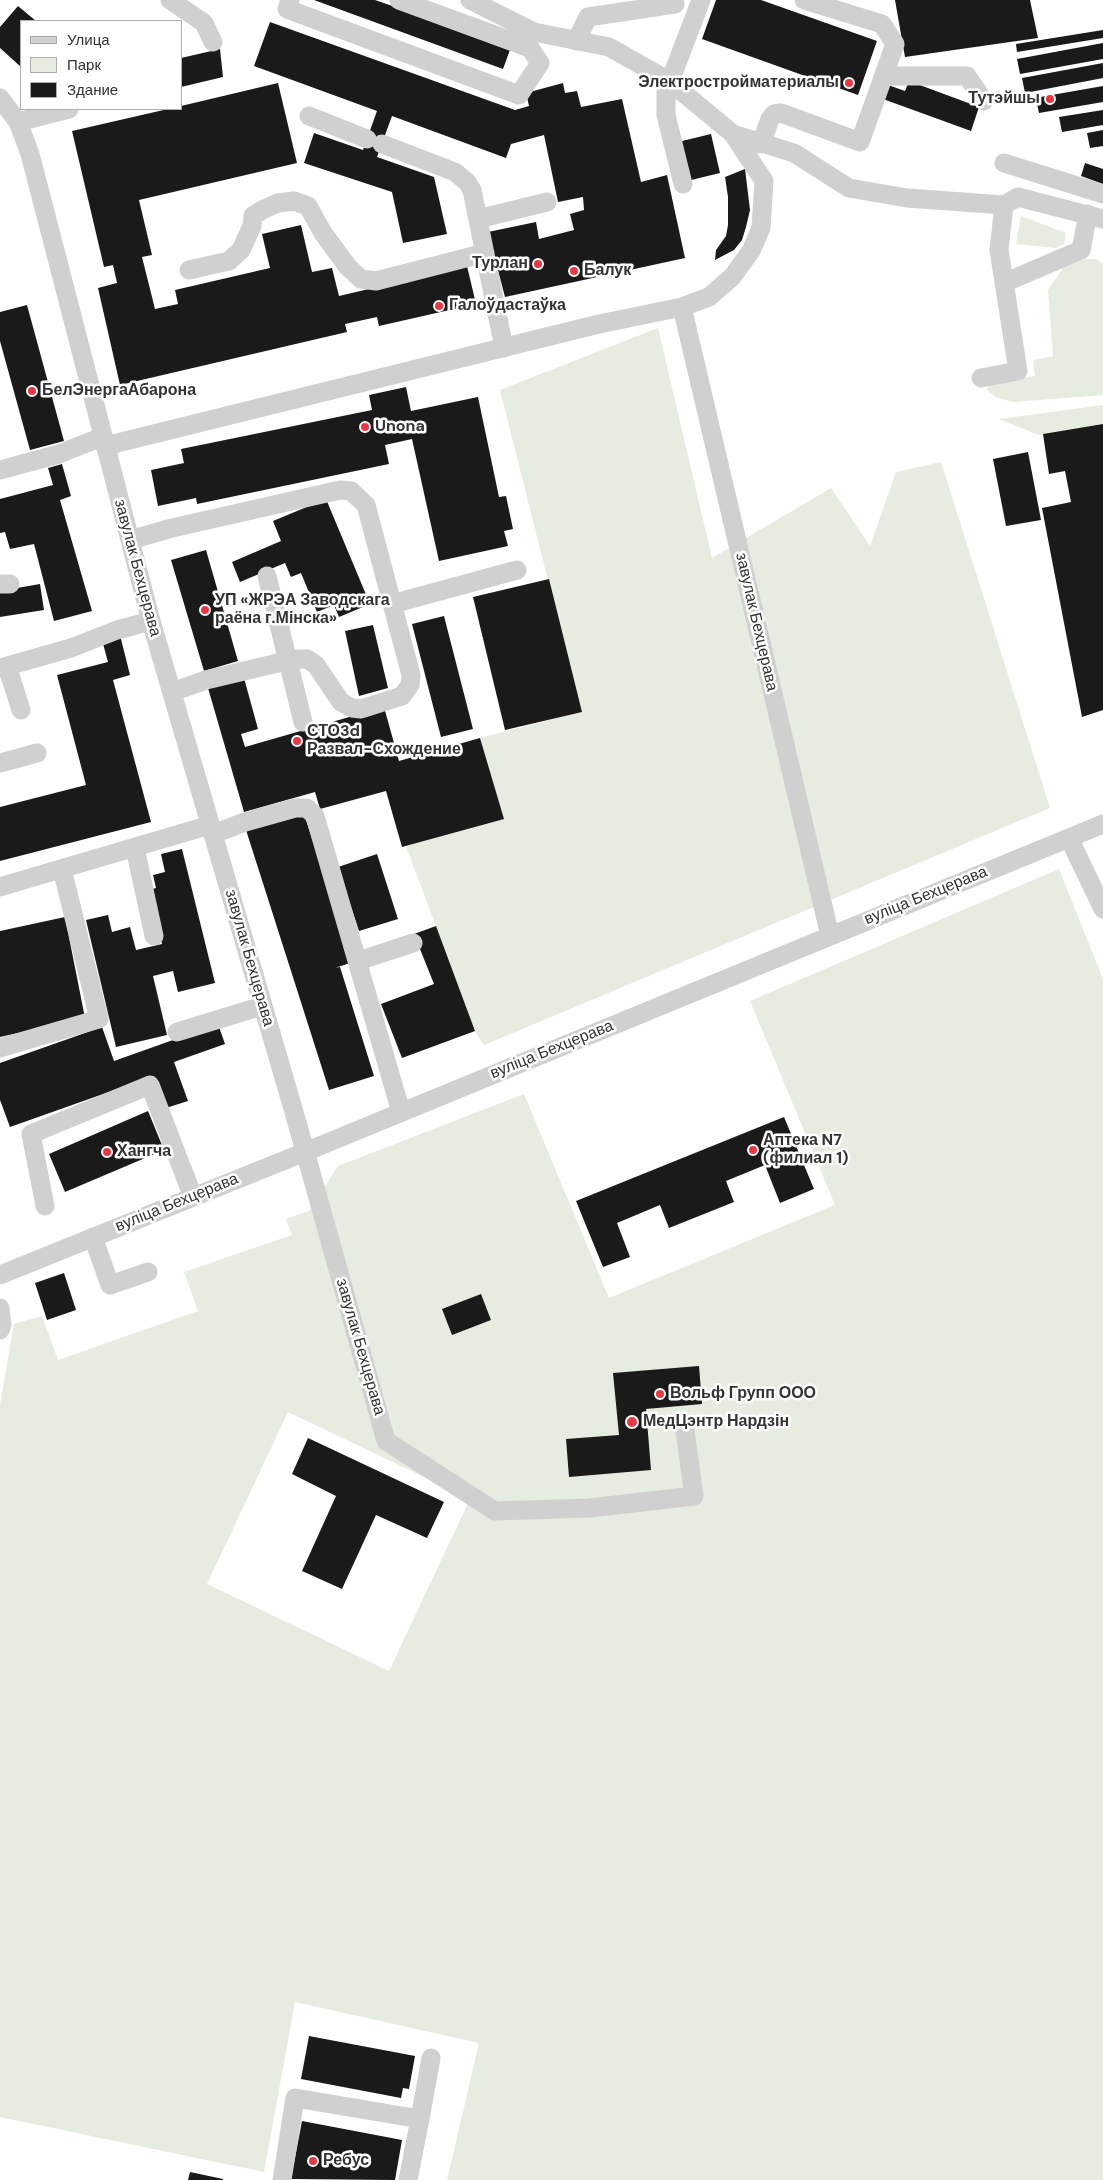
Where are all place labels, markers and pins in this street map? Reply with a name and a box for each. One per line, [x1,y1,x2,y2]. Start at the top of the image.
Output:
place label: Электростройматериалы [638,73,839,93]
marker: Электростройматериалы [843,77,855,89]
place label: Тутэйшы [968,89,1040,109]
marker: Тутэйшы [1044,93,1056,105]
place label: Турлан [472,254,528,274]
marker: Турлан [532,258,544,270]
place label: Балук [584,261,631,281]
marker: Балук [568,265,580,277]
place label: Галоўдастаўка [449,296,566,316]
marker: Галоўдастаўка [433,300,445,312]
place label: БелЭнергаАбарона [42,381,196,401]
marker: БелЭнергаАбарона [26,385,38,397]
place label: Unona [375,417,425,437]
marker: Unona [359,421,371,433]
place label: УП «ЖРЭА Заводскага раёна г.Мінска» [215,591,390,629]
marker: УП «ЖРЭА Заводскага раёна г.Мінска» [199,604,211,616]
place label: СТО3d Развал-Схождение [307,722,461,760]
marker: СТО3d Развал-Схождение [291,735,303,747]
place label: Аптека N7 (филиал 1) [763,1131,848,1169]
place label: Хангча [117,1142,171,1162]
marker: Аптека N7 (филиал 1) [747,1144,759,1156]
marker: Хангча [101,1146,113,1158]
place label: Вольф Групп ООО [670,1384,816,1404]
marker: Вольф Групп ООО [654,1388,666,1400]
place label: МедЦэнтр Нардзін [643,1412,789,1432]
marker: МедЦэнтр Нардзін [625,1415,639,1429]
place label: Ребус [323,2151,369,2171]
marker: Ребус [307,2155,319,2167]

